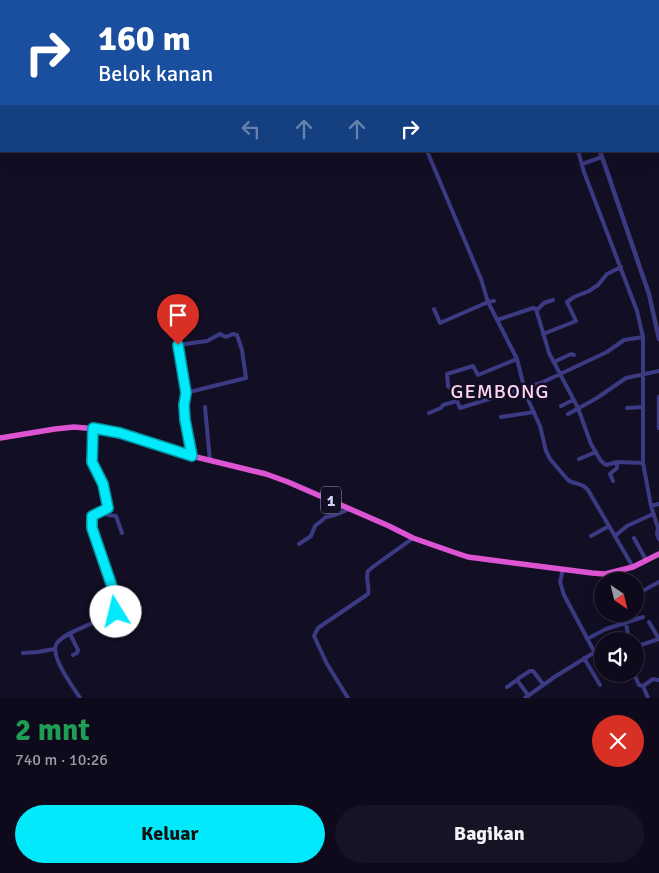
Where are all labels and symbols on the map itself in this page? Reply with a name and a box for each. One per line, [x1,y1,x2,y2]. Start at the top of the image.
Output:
pin [157,294,199,345]
district label: GEMBONG [451,379,549,404]
road number: 1 [321,486,341,514]
north arrow [594,572,644,622]
position arrow [89,585,141,637]

